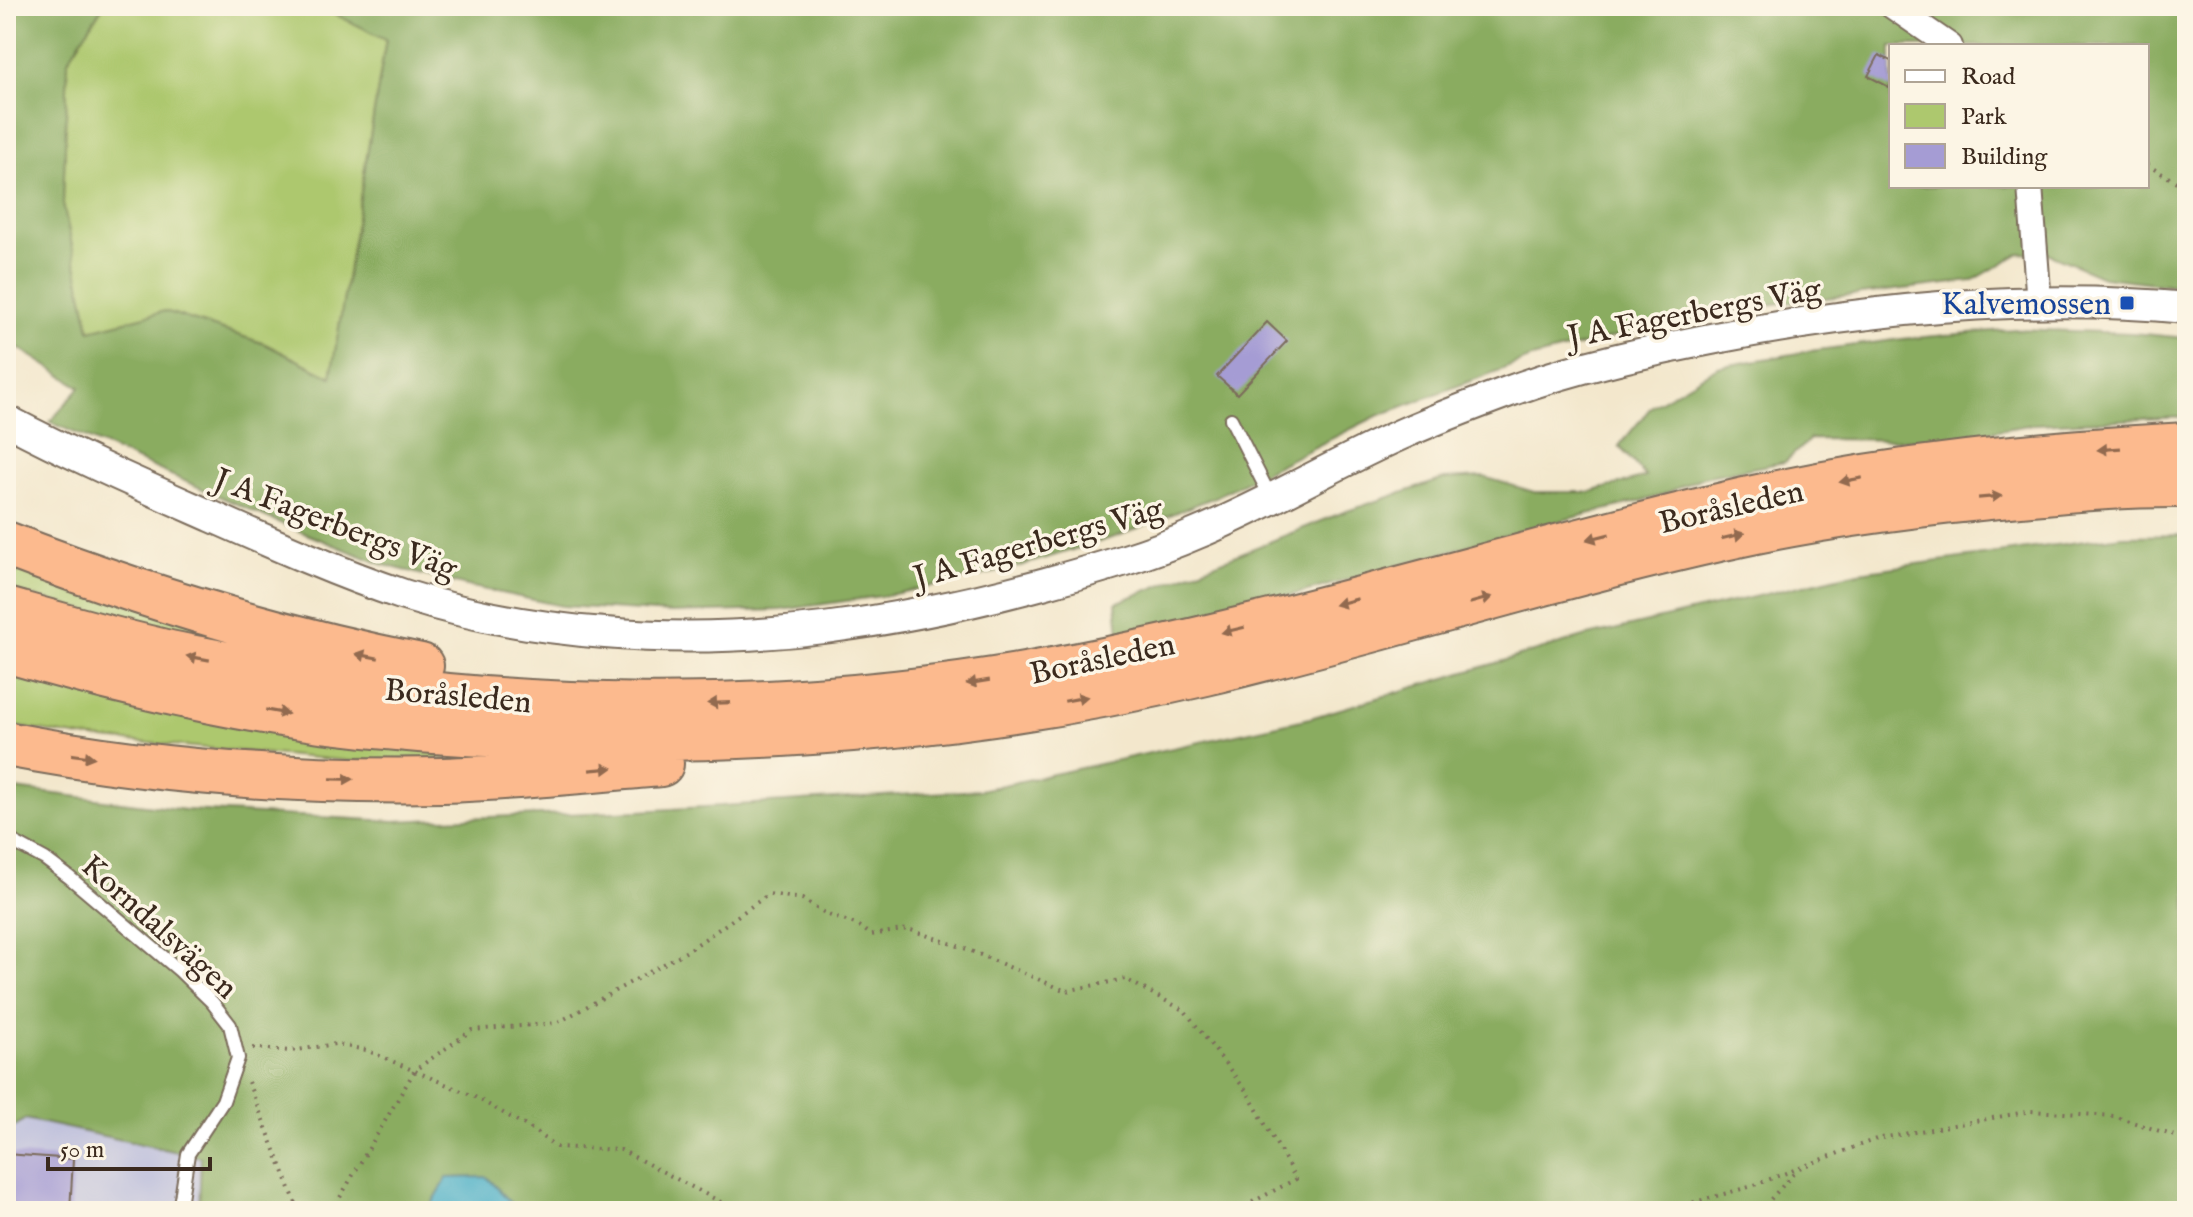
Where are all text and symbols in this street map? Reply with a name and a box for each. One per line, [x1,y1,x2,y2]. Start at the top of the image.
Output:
legend [1889,44,2149,188]
text: Road [1961,62,2015,93]
text: Park [1961,102,2007,133]
text: Building [1961,142,2048,173]
street label: J A Fagerbergs Väg [1561,270,1825,360]
place label: Kalvemossen [1941,285,2111,326]
marker: Kalvemossen [2118,294,2136,312]
one-way arrow [2096,443,2121,456]
street label: J A Fagerbergs Väg [205,459,463,591]
street label: Boråsleden [1655,472,1808,545]
one-way arrow [1838,474,1863,486]
street label: J A Fagerbergs Väg [906,489,1169,600]
one-way arrow [1978,490,2003,503]
one-way arrow [1721,529,1746,542]
one-way arrow [1585,532,1610,544]
one-way arrow [1470,593,1494,606]
one-way arrow [1333,597,1358,609]
one-way arrow [1221,624,1246,637]
street label: Boråsleden [1026,625,1179,696]
one-way arrow [355,649,380,661]
one-way arrow [185,652,210,664]
street label: Boråsleden [383,671,533,724]
one-way arrow [965,676,990,689]
one-way arrow [1064,692,1089,705]
one-way arrow [706,697,731,710]
one-way arrow [264,707,289,719]
one-way arrow [71,750,96,763]
one-way arrow [589,763,614,776]
one-way arrow [330,773,355,785]
street label: Korndalsvägen [71,847,245,1009]
scale bar [48,1121,210,1171]
text: 50 m [60,1135,104,1166]

